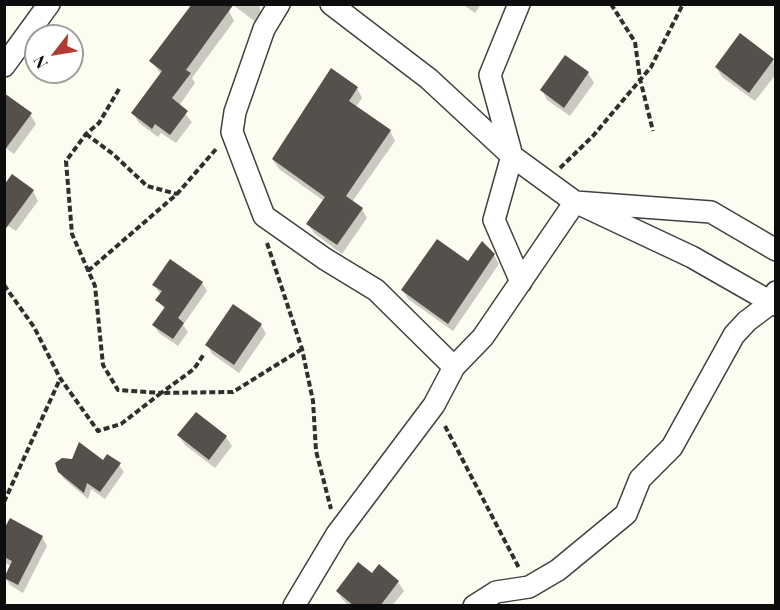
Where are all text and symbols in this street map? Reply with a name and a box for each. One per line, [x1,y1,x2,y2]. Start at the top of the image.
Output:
north arrow [24,24,84,84]
text: N [28,52,52,73]

